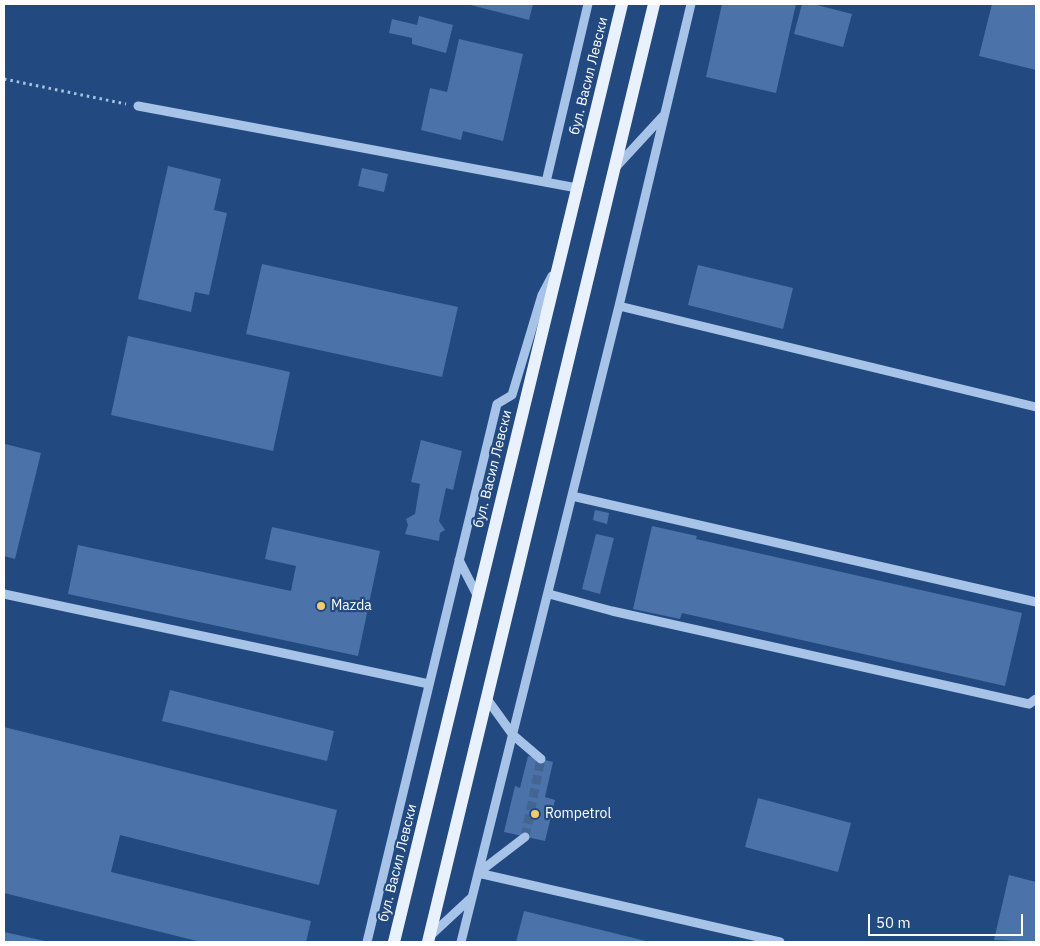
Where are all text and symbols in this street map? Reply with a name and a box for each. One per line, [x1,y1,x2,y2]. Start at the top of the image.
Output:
street label: бул. Васил Левски [566,15,612,137]
street label: бул. Васил Левски [470,408,516,530]
place label: Mazda [331,598,372,614]
marker: Mazda [315,600,327,612]
street label: бул. Васил Левски [375,802,421,924]
place label: Rompetrol [545,806,611,822]
marker: Rompetrol [529,808,541,820]
scale bar [870,904,1025,936]
text: 50 m [876,913,911,932]

